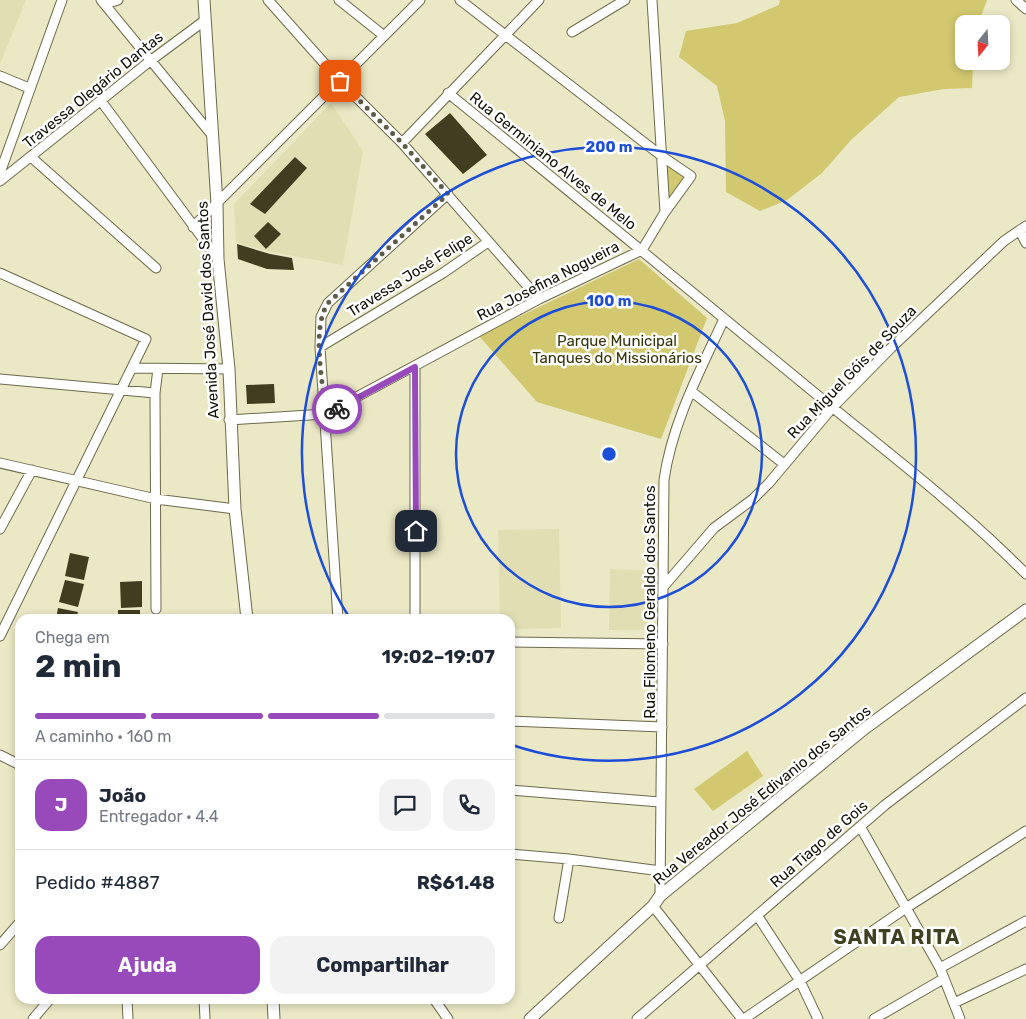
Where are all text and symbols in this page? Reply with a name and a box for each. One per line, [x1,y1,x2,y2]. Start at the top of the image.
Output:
north arrow [955,15,1010,70]
map controls [955,15,1010,70]
street label: Travessa Olegário Dantas [19,28,167,152]
pin [319,60,361,102]
icon: bag [326,67,354,95]
street label: Rua Germiniano Alves de Melo [466,88,640,234]
text: 200 m [585,138,633,156]
street label: Avenida José David dos Santos [193,200,223,419]
street label: Travessa José Felipe [344,229,476,321]
street label: Rua Josefina Nogueira [474,237,622,325]
text: 100 m [587,292,631,310]
street label: Rua Miguel Góis de Souza [784,302,920,442]
park label: Parque Municipal Tanques do Missionários [532,332,702,367]
courier [312,384,362,434]
icon: bike [323,395,351,423]
centre of rings [600,445,618,463]
street label: Rua Filomeno Geraldo dos Santos [641,485,659,719]
pin [395,510,437,552]
icon: home [402,517,430,545]
text: Chega em [35,628,110,647]
text: 19:02–19:07 [382,645,495,668]
text: 2 min [35,647,122,685]
street label: Rua Vereador José Edivanio dos Santos [650,701,875,889]
text: A caminho · 160 m [35,727,172,746]
button: chat [379,779,431,831]
button: phone [443,779,495,831]
text: João [99,784,146,807]
text: J [55,793,67,816]
street label: Rua Tiago de Gois [767,797,872,891]
text: Entregador · 4.4 [99,807,219,826]
text: Pedido #4887 [35,871,159,894]
text: R$61.48 [417,871,495,894]
district label: SANTA RITA [834,925,960,949]
button: Ajuda [35,936,260,994]
button: Compartilhar [270,936,495,994]

